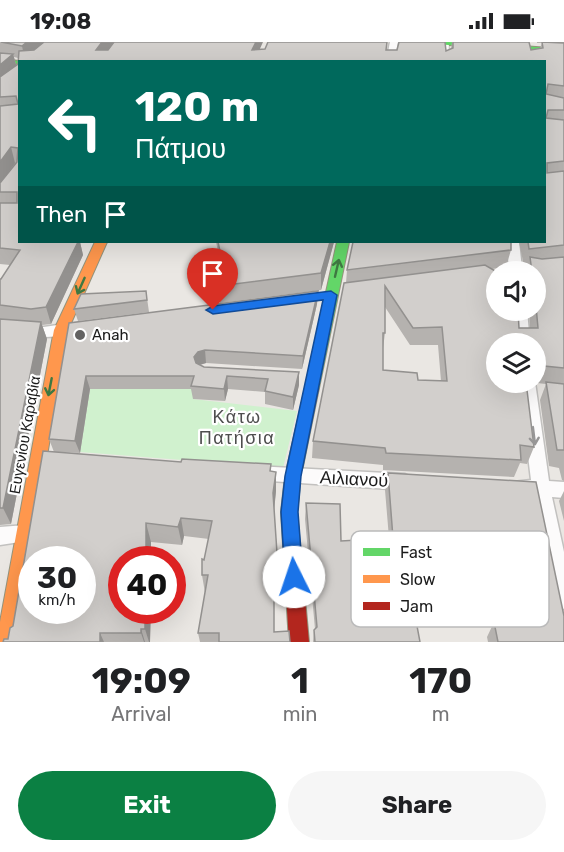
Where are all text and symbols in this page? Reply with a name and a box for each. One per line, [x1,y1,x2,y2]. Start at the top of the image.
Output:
text: 19:08 [30,8,91,35]
text: 120 m [135,82,259,132]
icon: left [36,84,114,162]
text: Πάτμου [135,133,226,165]
icon: arrive [99,198,132,231]
text: Then [36,201,87,228]
pin [187,248,238,310]
icon: arrive [196,257,229,290]
one-way arrow [332,259,343,279]
map controls [486,261,546,393]
button: sound [486,261,546,321]
one-way arrow [75,276,86,294]
place label: Anah [92,326,129,344]
marker: Anah [73,328,87,342]
button: layers [486,333,546,393]
street label: Ευγενίου Καραβία [6,374,44,496]
one-way arrow [44,377,55,396]
district label: Κάτω Πατήσια [199,406,275,449]
one-way arrow [528,425,539,445]
street label: Αιλιανού [319,466,389,492]
legend [351,531,549,627]
text: Fast [400,543,432,562]
position arrow [262,545,326,609]
speed limit sign: 40 [108,546,186,624]
text: 30 [37,560,77,596]
text: Slow [400,570,436,589]
text: km/h [38,591,76,609]
text: Jam [400,597,433,616]
text: 19:09 [92,659,191,702]
text: 1 [291,659,309,702]
text: 170 [409,659,472,702]
text: Arrival [111,702,171,726]
text: min [283,702,317,726]
text: m [432,702,450,726]
button: Exit [18,771,276,840]
button: Share [288,771,546,840]

